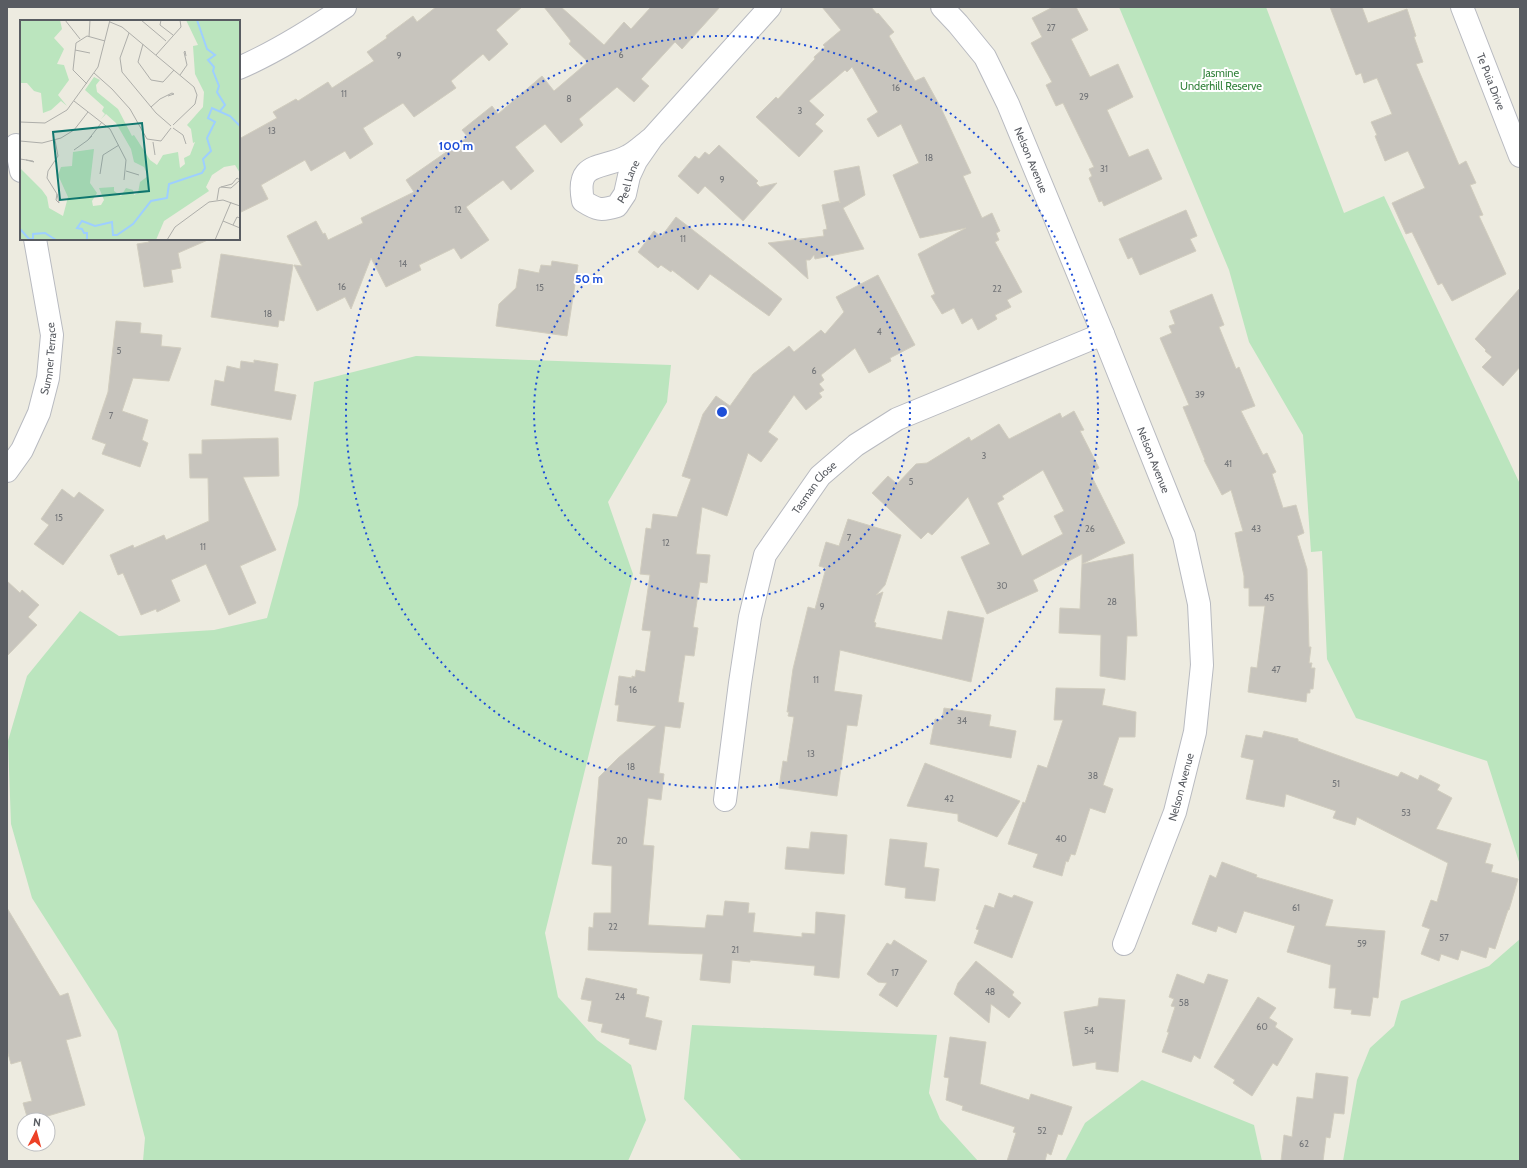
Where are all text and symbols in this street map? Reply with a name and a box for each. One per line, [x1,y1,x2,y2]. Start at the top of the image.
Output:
inset map [20,20,240,240]
house number: 27 [1046,22,1056,33]
house number: 6 [618,49,624,60]
house number: 9 [396,50,402,61]
street label: Te Puia Drive [1474,51,1509,112]
park label: Jasmine Underhill Reserve [1180,66,1262,93]
house number: 16 [892,82,900,93]
house number: 11 [341,88,347,99]
house number: 29 [1079,91,1089,102]
house number: 8 [566,93,572,104]
house number: 3 [798,105,803,116]
house number: 13 [268,125,276,136]
street label: Nelson Avenue [1011,125,1051,195]
text: 100 m [439,138,473,153]
house number: 18 [925,152,933,163]
street label: Peel Lane [614,157,643,206]
house number: 31 [1100,163,1108,174]
house number: 9 [719,174,725,185]
house number: 12 [454,204,462,215]
house number: 11 [680,233,686,244]
house number: 14 [399,258,407,269]
text: 50 m [575,271,603,286]
house number: 16 [338,281,346,292]
house number: 15 [536,282,544,293]
house number: 22 [992,283,1002,294]
house number: 18 [264,308,272,319]
street label: Sumner Terrace [37,321,59,396]
house number: 4 [876,326,882,337]
house number: 5 [117,345,122,356]
house number: 6 [811,365,817,376]
house number: 39 [1195,389,1205,400]
centre of rings [715,405,729,419]
house number: 7 [109,410,114,421]
street label: Nelson Avenue [1134,425,1173,496]
house number: 3 [982,450,987,461]
street label: Tasman Close [789,458,840,517]
house number: 41 [1224,458,1232,469]
house number: 5 [909,476,914,487]
house number: 15 [55,512,63,523]
house number: 26 [1085,523,1095,534]
house number: 43 [1251,523,1261,534]
house number: 7 [847,532,852,543]
house number: 12 [662,537,670,548]
house number: 11 [200,541,206,552]
house number: 30 [996,580,1008,591]
house number: 45 [1264,592,1274,603]
house number: 28 [1107,596,1117,607]
house number: 9 [819,601,825,612]
house number: 47 [1271,664,1281,675]
house number: 11 [813,674,819,685]
house number: 16 [629,684,637,695]
house number: 34 [957,715,967,726]
house number: 13 [807,748,815,759]
street label: Nelson Avenue [1165,751,1197,823]
house number: 18 [627,761,635,772]
house number: 38 [1088,770,1098,781]
house number: 51 [1332,778,1340,789]
house number: 42 [944,793,954,804]
house number: 53 [1401,807,1411,818]
house number: 40 [1055,833,1067,844]
house number: 20 [617,835,628,846]
house number: 61 [1292,902,1300,913]
house number: 22 [608,921,618,932]
house number: 57 [1439,932,1449,943]
house number: 59 [1357,938,1367,949]
house number: 21 [731,944,739,955]
house number: 17 [891,967,899,978]
house number: 48 [985,986,995,997]
house number: 24 [615,991,625,1002]
house number: 58 [1179,997,1189,1008]
house number: 60 [1256,1021,1268,1032]
house number: 54 [1084,1025,1094,1036]
north arrow [16,1112,56,1152]
text: N [32,1115,42,1129]
house number: 52 [1037,1125,1047,1136]
house number: 62 [1299,1138,1309,1149]

